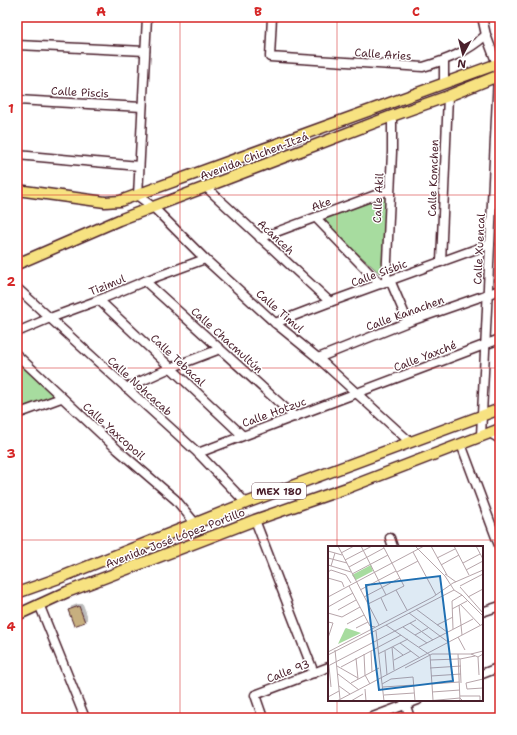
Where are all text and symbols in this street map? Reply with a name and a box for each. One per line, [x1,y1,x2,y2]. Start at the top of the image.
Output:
text: A [96,3,106,20]
text: B [254,3,262,20]
text: C [412,3,420,20]
north arrow [443,34,483,74]
street label: Calle Aries [354,45,412,64]
text: N [456,55,467,71]
street label: Calle Piscis [51,83,109,102]
text: 1 [8,100,14,117]
street label: Avenida Chichen-Itzá [198,129,311,184]
street label: Calle Komchen [425,139,442,217]
street label: Calle Akil [370,172,387,224]
street label: Ake [309,194,333,215]
street label: Calle Xuencal [470,212,489,285]
street label: Acanceh [254,216,297,258]
street label: Calle Sisbic [349,256,410,291]
street label: Tizimul [87,271,128,300]
text: 2 [6,273,16,290]
street label: Calle Timul [253,286,307,337]
street label: Calle Kanachen [364,292,446,335]
street label: Calle Chacmultún [187,304,266,377]
street label: Calle Tebacal [147,331,209,390]
street label: Calle Yaxché [392,338,459,375]
street label: Calle Nohcacab [104,353,175,419]
street label: Calle Hotzuc [240,394,309,431]
street label: Calle Yaxcopoil [79,399,149,464]
text: 3 [6,445,16,462]
road number: MEX 180 [252,483,306,499]
street label: Avenida José López Portillo [103,505,247,572]
inset map [328,546,483,701]
text: 4 [6,618,16,635]
street label: Calle 93 [265,656,312,686]

